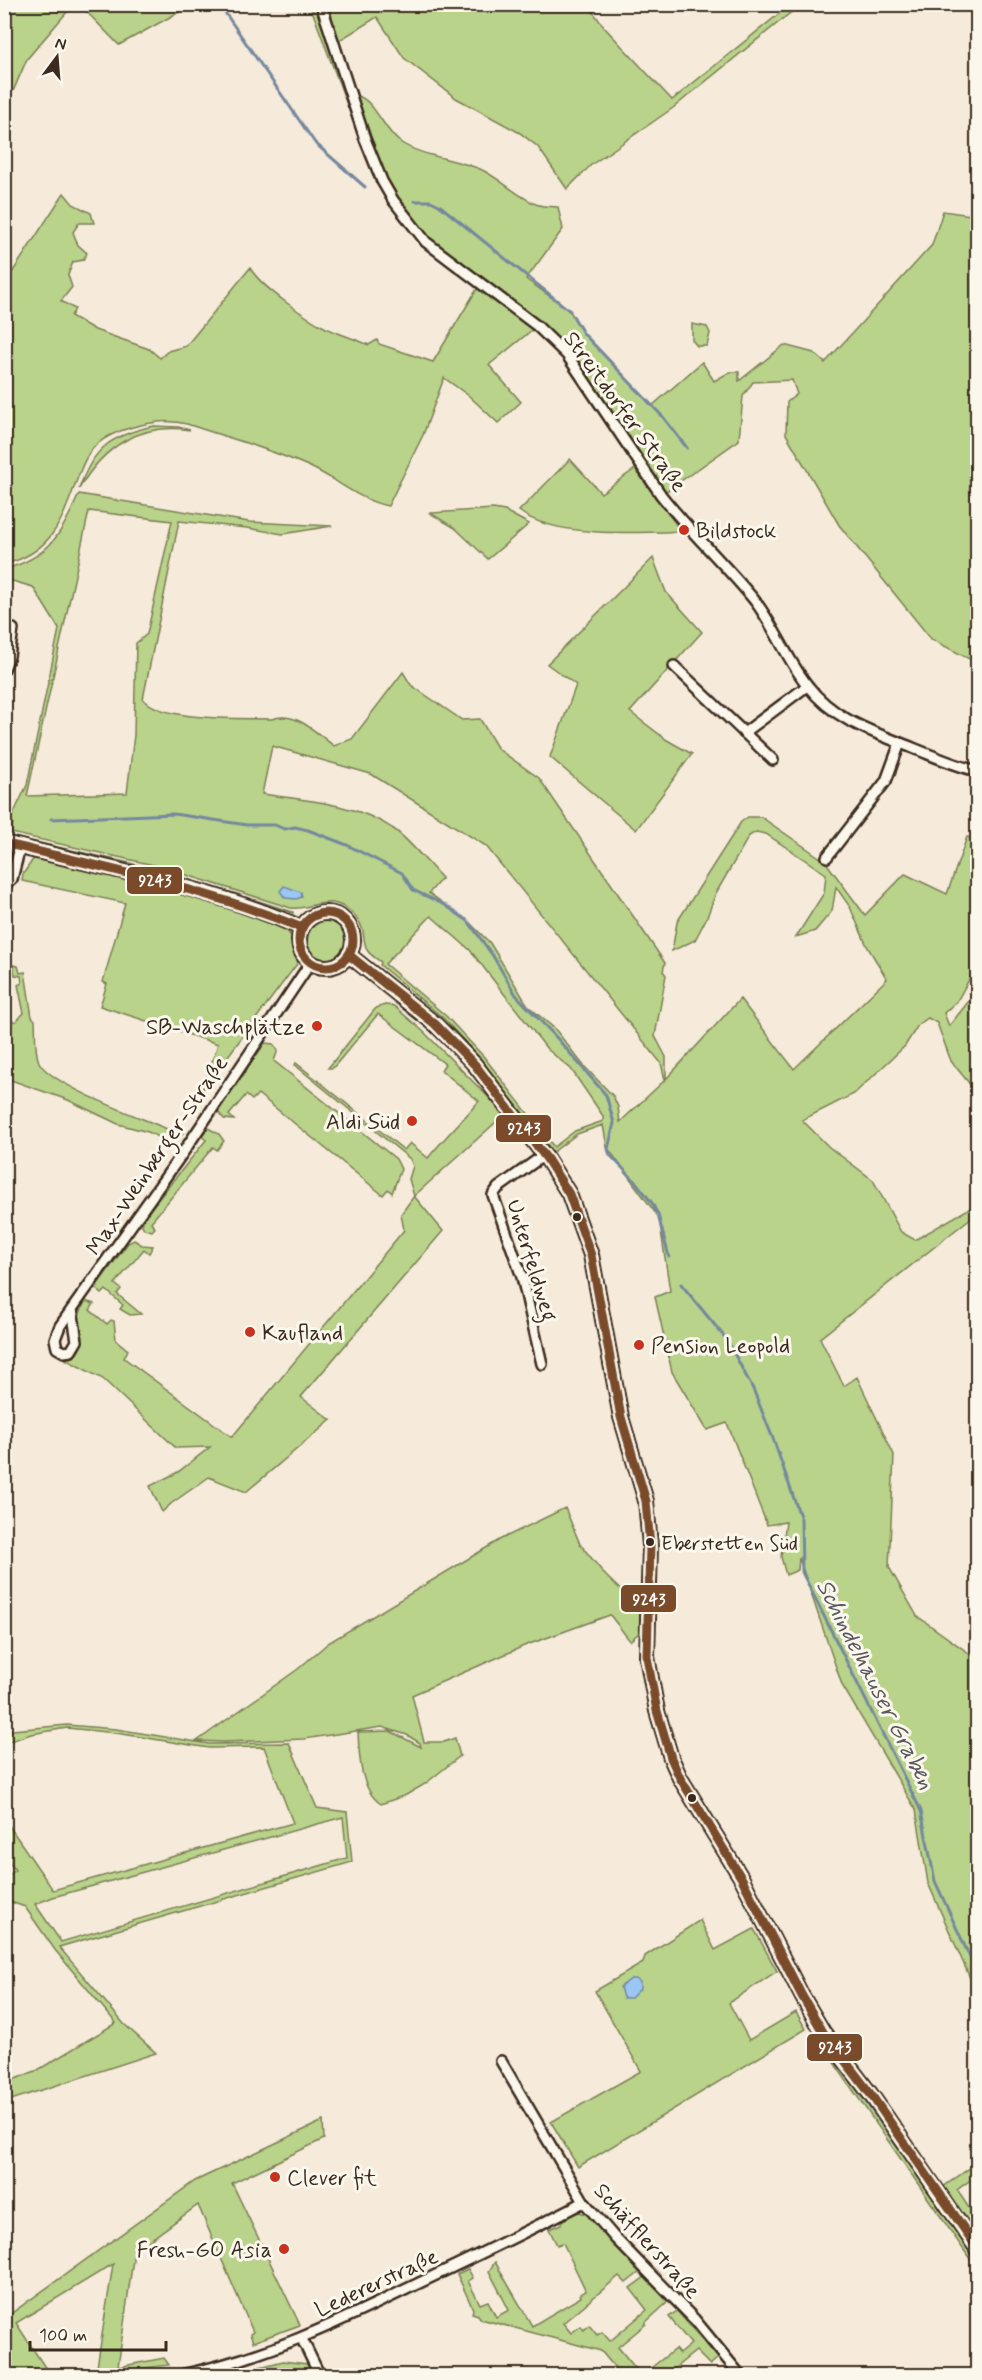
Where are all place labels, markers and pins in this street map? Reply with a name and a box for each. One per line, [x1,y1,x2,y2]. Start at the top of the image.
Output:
place label: Bildstock [696,518,776,546]
marker: Bildstock [677,523,691,537]
place label: SB-Waschplätze [146,1014,305,1042]
marker: SB-Waschplätze [310,1019,324,1033]
place label: Aldi Süd [326,1109,400,1137]
marker: Aldi Süd [405,1114,419,1128]
unlabelled marker [571,1211,583,1223]
place label: Kaufland [262,1320,343,1348]
marker: Kaufland [243,1325,257,1339]
place label: Pension Leopold [651,1333,790,1361]
marker: Pension Leopold [632,1338,646,1352]
place label: Eberstetten Süd [661,1531,798,1558]
marker: Eberstetten Süd [644,1536,656,1548]
unlabelled marker [686,1792,698,1804]
place label: Clever fit [287,2165,377,2193]
marker: Clever fit [268,2170,282,2184]
place label: Fresh-GO Asia [137,2237,272,2265]
marker: Fresh-GO Asia [277,2242,291,2256]

